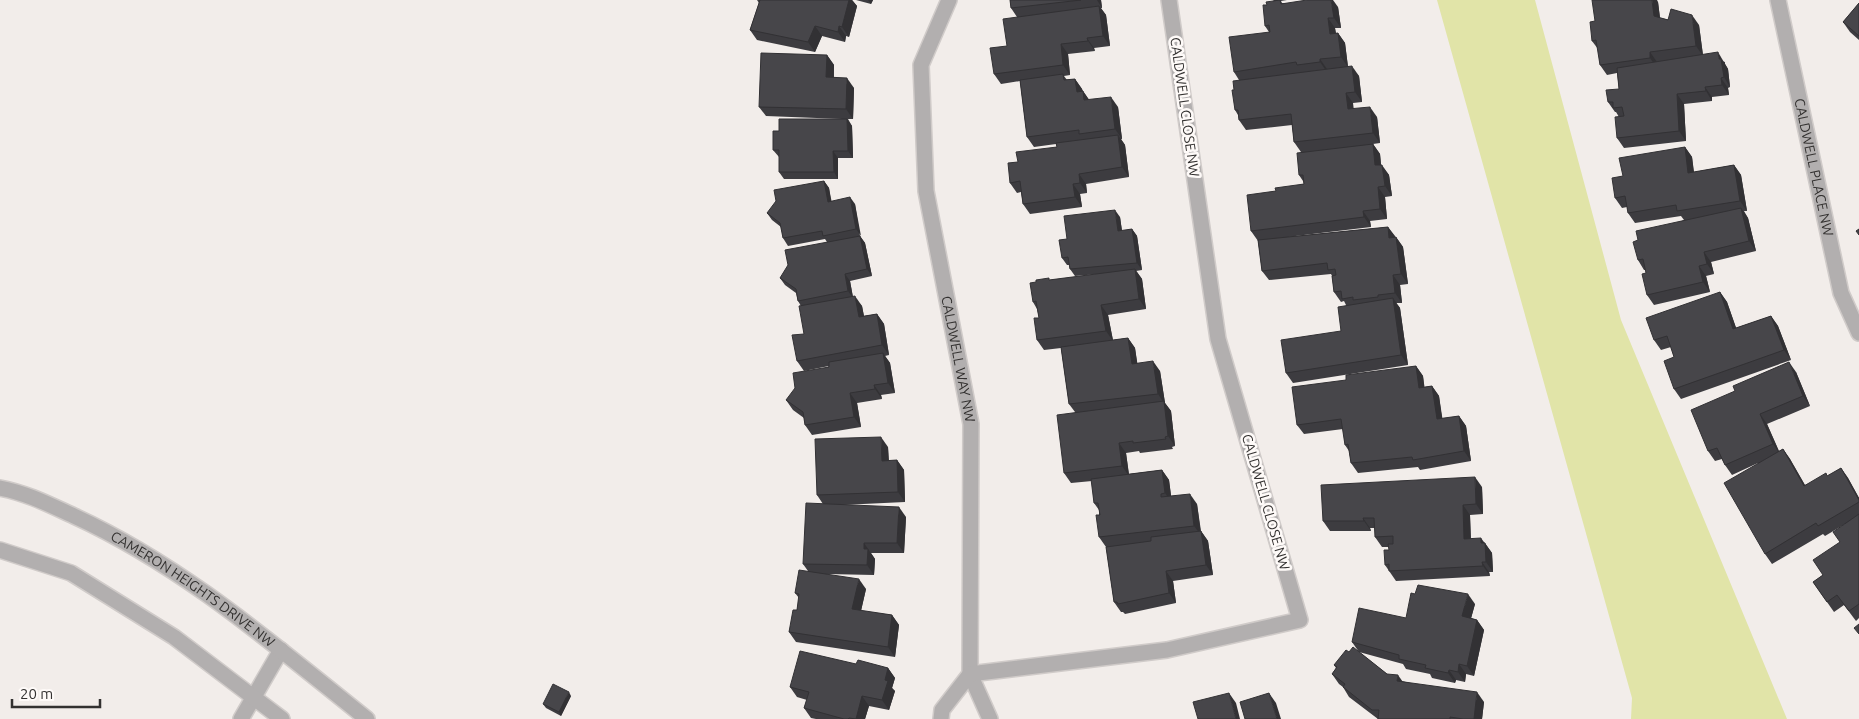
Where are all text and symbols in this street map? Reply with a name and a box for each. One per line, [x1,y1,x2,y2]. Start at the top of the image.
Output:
street label: CALDWELL CLOSE NW [1167,36,1203,178]
street label: CALDWELL PLACE NW [1791,97,1837,238]
street label: CALDWELL WAY NW [938,294,978,424]
street label: CALDWELL CLOSE NW [1239,432,1293,572]
street label: CAMERON HEIGHTS DRIVE NW [108,528,278,650]
scale bar [12,676,100,708]
text: 20 m [20,685,53,702]

